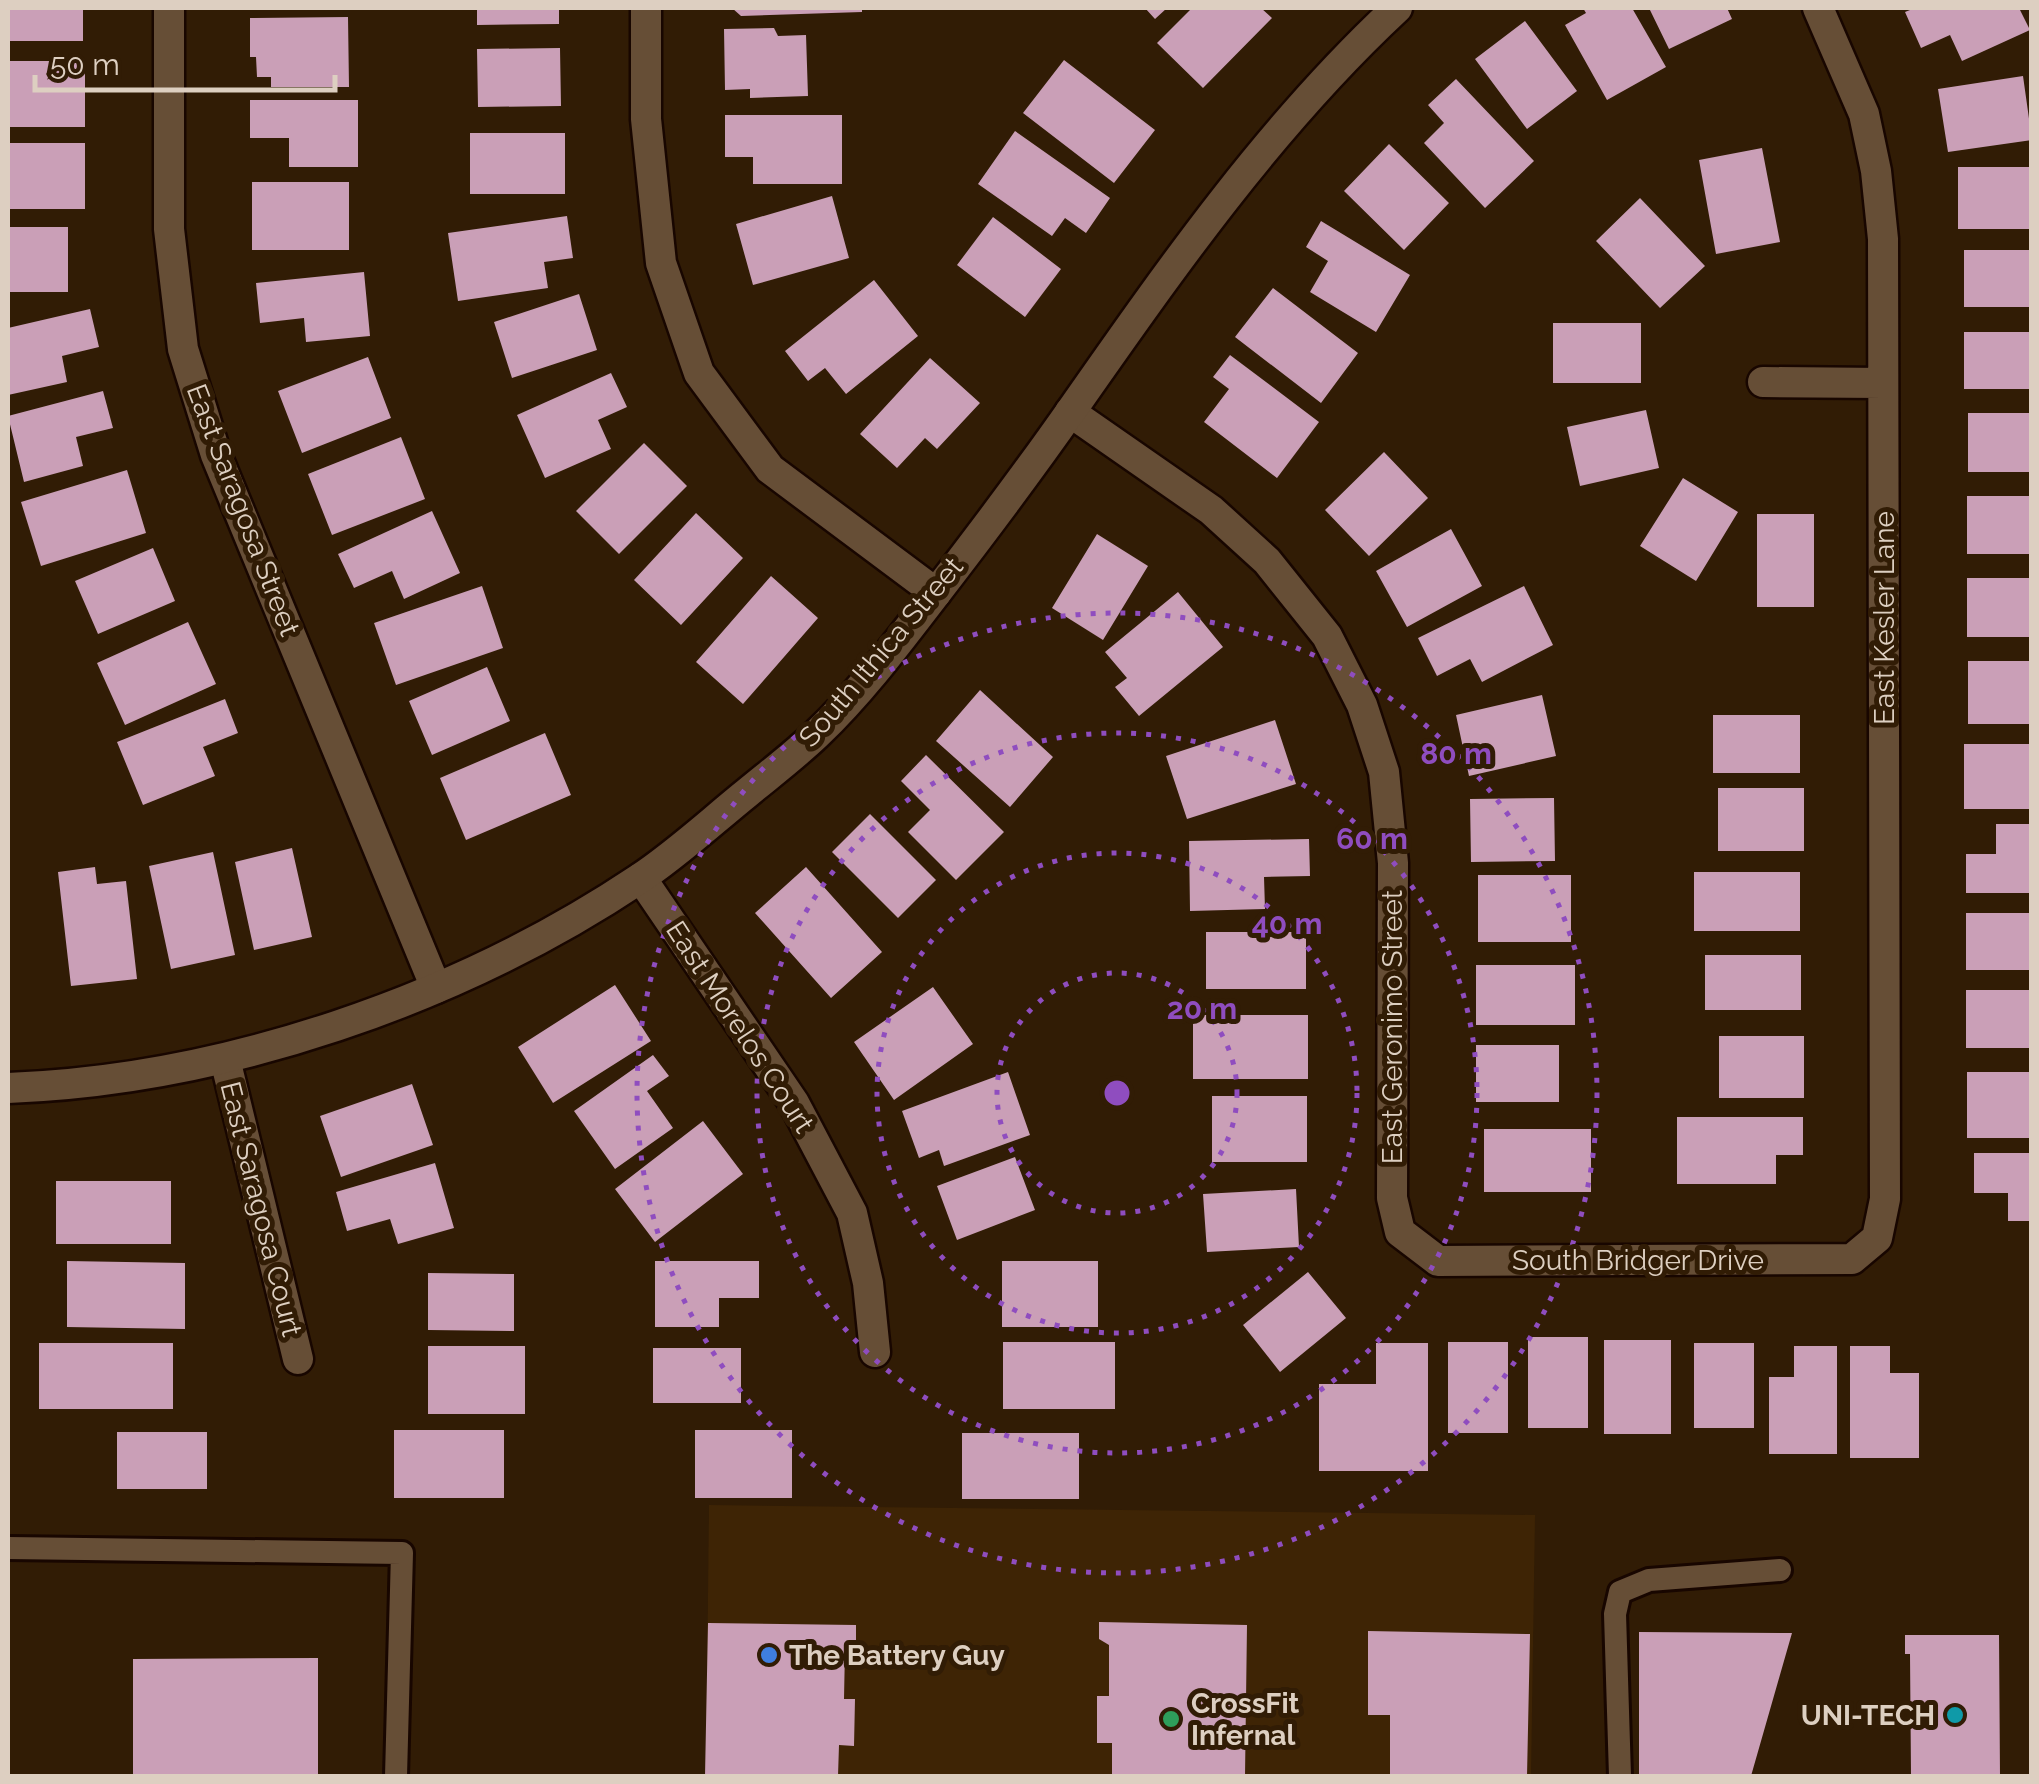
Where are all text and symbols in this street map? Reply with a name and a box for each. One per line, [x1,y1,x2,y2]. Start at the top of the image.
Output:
scale bar [35,30,335,92]
text: 50 m [50,47,120,82]
street label: East Saragosa Street [180,379,306,641]
street label: East Kesler Lane [1868,511,1901,725]
street label: South Ithica Street [792,550,970,753]
text: 80 m [1420,736,1492,771]
text: 60 m [1336,821,1408,856]
street label: East Geronimo Street [1376,889,1409,1164]
text: 40 m [1252,906,1322,941]
street label: East Morelos Court [659,915,821,1140]
text: 20 m [1167,991,1237,1026]
centre of rings [1099,1075,1135,1111]
street label: East Saragosa Court [213,1078,309,1340]
street label: South Bridger Drive [1512,1244,1764,1277]
place label: The Battery Guy [789,1639,1006,1672]
marker: The Battery Guy [758,1644,780,1666]
place label: CrossFit Infernal [1191,1687,1300,1752]
place label: UNI-TECH [1801,1699,1935,1732]
marker: UNI-TECH [1944,1704,1966,1726]
marker: CrossFit Infernal [1160,1708,1182,1730]

